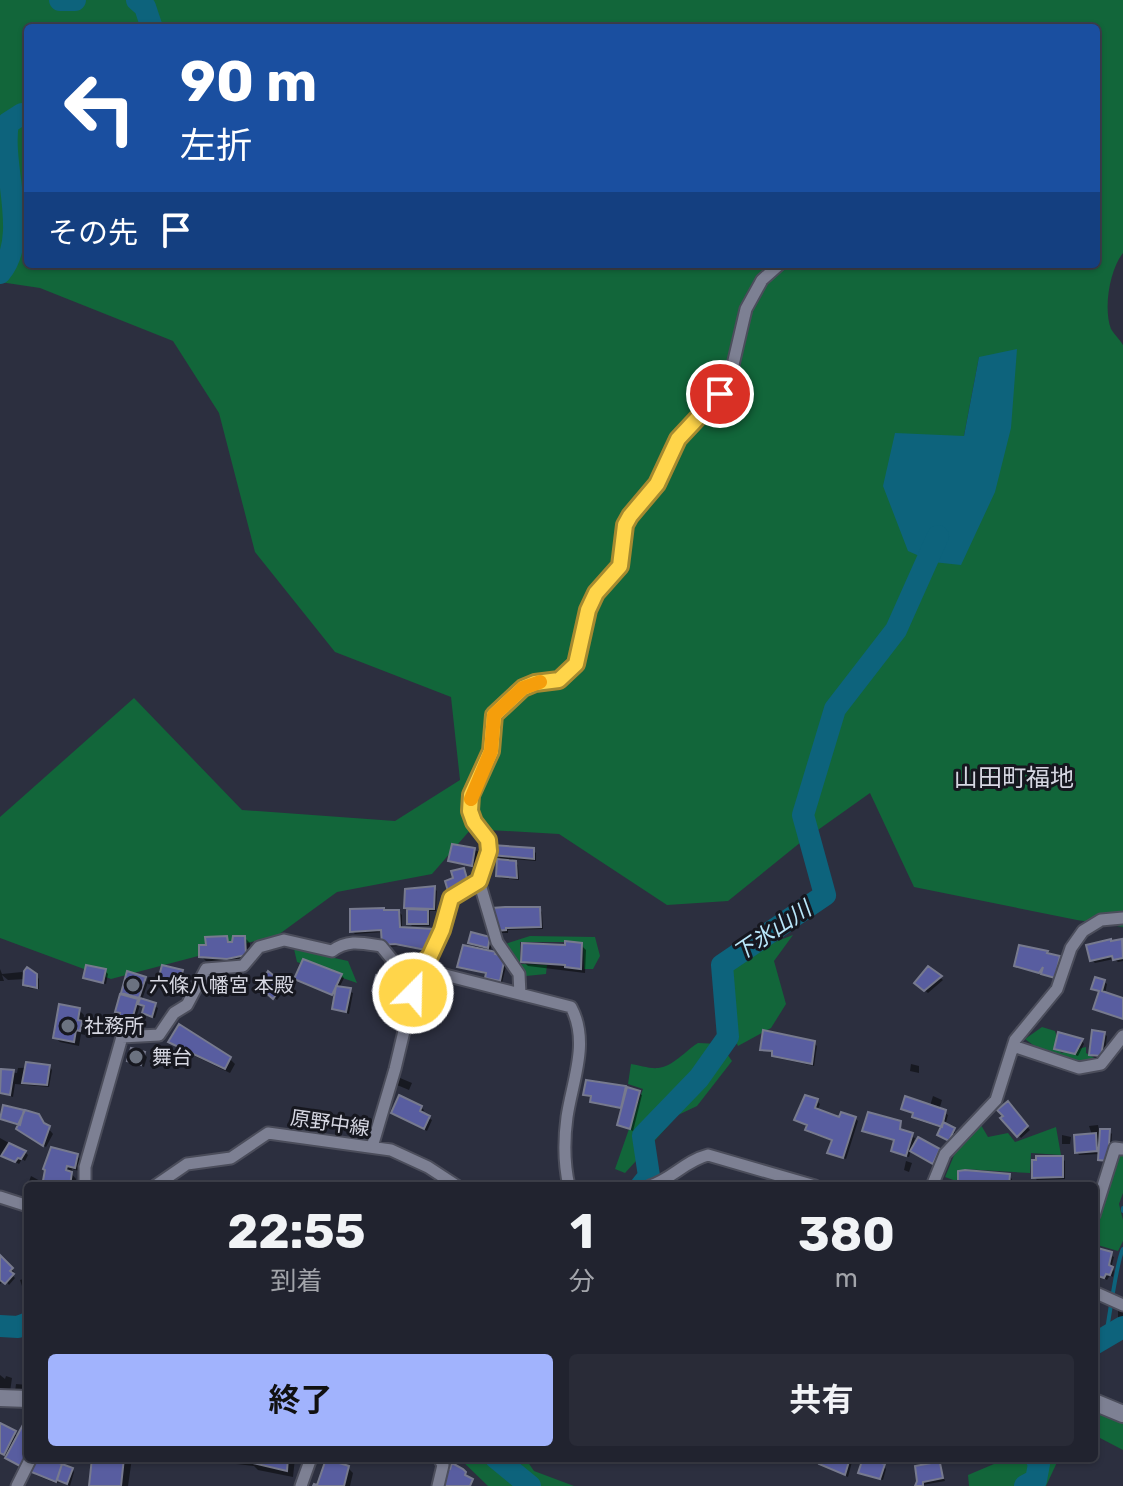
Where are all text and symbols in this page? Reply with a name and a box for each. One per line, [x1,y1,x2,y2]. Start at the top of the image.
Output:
text: 90 m [180,49,317,115]
icon: left [48,56,152,160]
text: 左折 [180,124,252,167]
icon: arrive [154,208,198,252]
text: その先 [48,215,138,251]
pin [686,360,754,428]
icon: arrive [698,372,742,416]
district label: 山田町福地 [954,764,1074,792]
water label: 下氷山川 [728,894,818,967]
position arrow [371,951,455,1035]
place label: 六條八幡宮 本殿 [149,973,294,997]
marker: 六條八幡宮 本殿 [124,976,142,994]
place label: 社務所 [84,1014,144,1038]
marker: 社務所 [59,1017,77,1035]
place label: 舞台 [152,1045,192,1069]
marker: 舞台 [127,1048,145,1066]
street label: 原野中線 [289,1106,371,1140]
text: 22:55 [227,1203,366,1260]
text: 1 [570,1203,594,1260]
text: 380 [798,1206,895,1263]
text: m [835,1263,858,1294]
text: 到着 [270,1266,322,1297]
text: 分 [569,1266,595,1297]
button: 終了 [48,1354,553,1446]
button: 共有 [569,1354,1074,1446]

